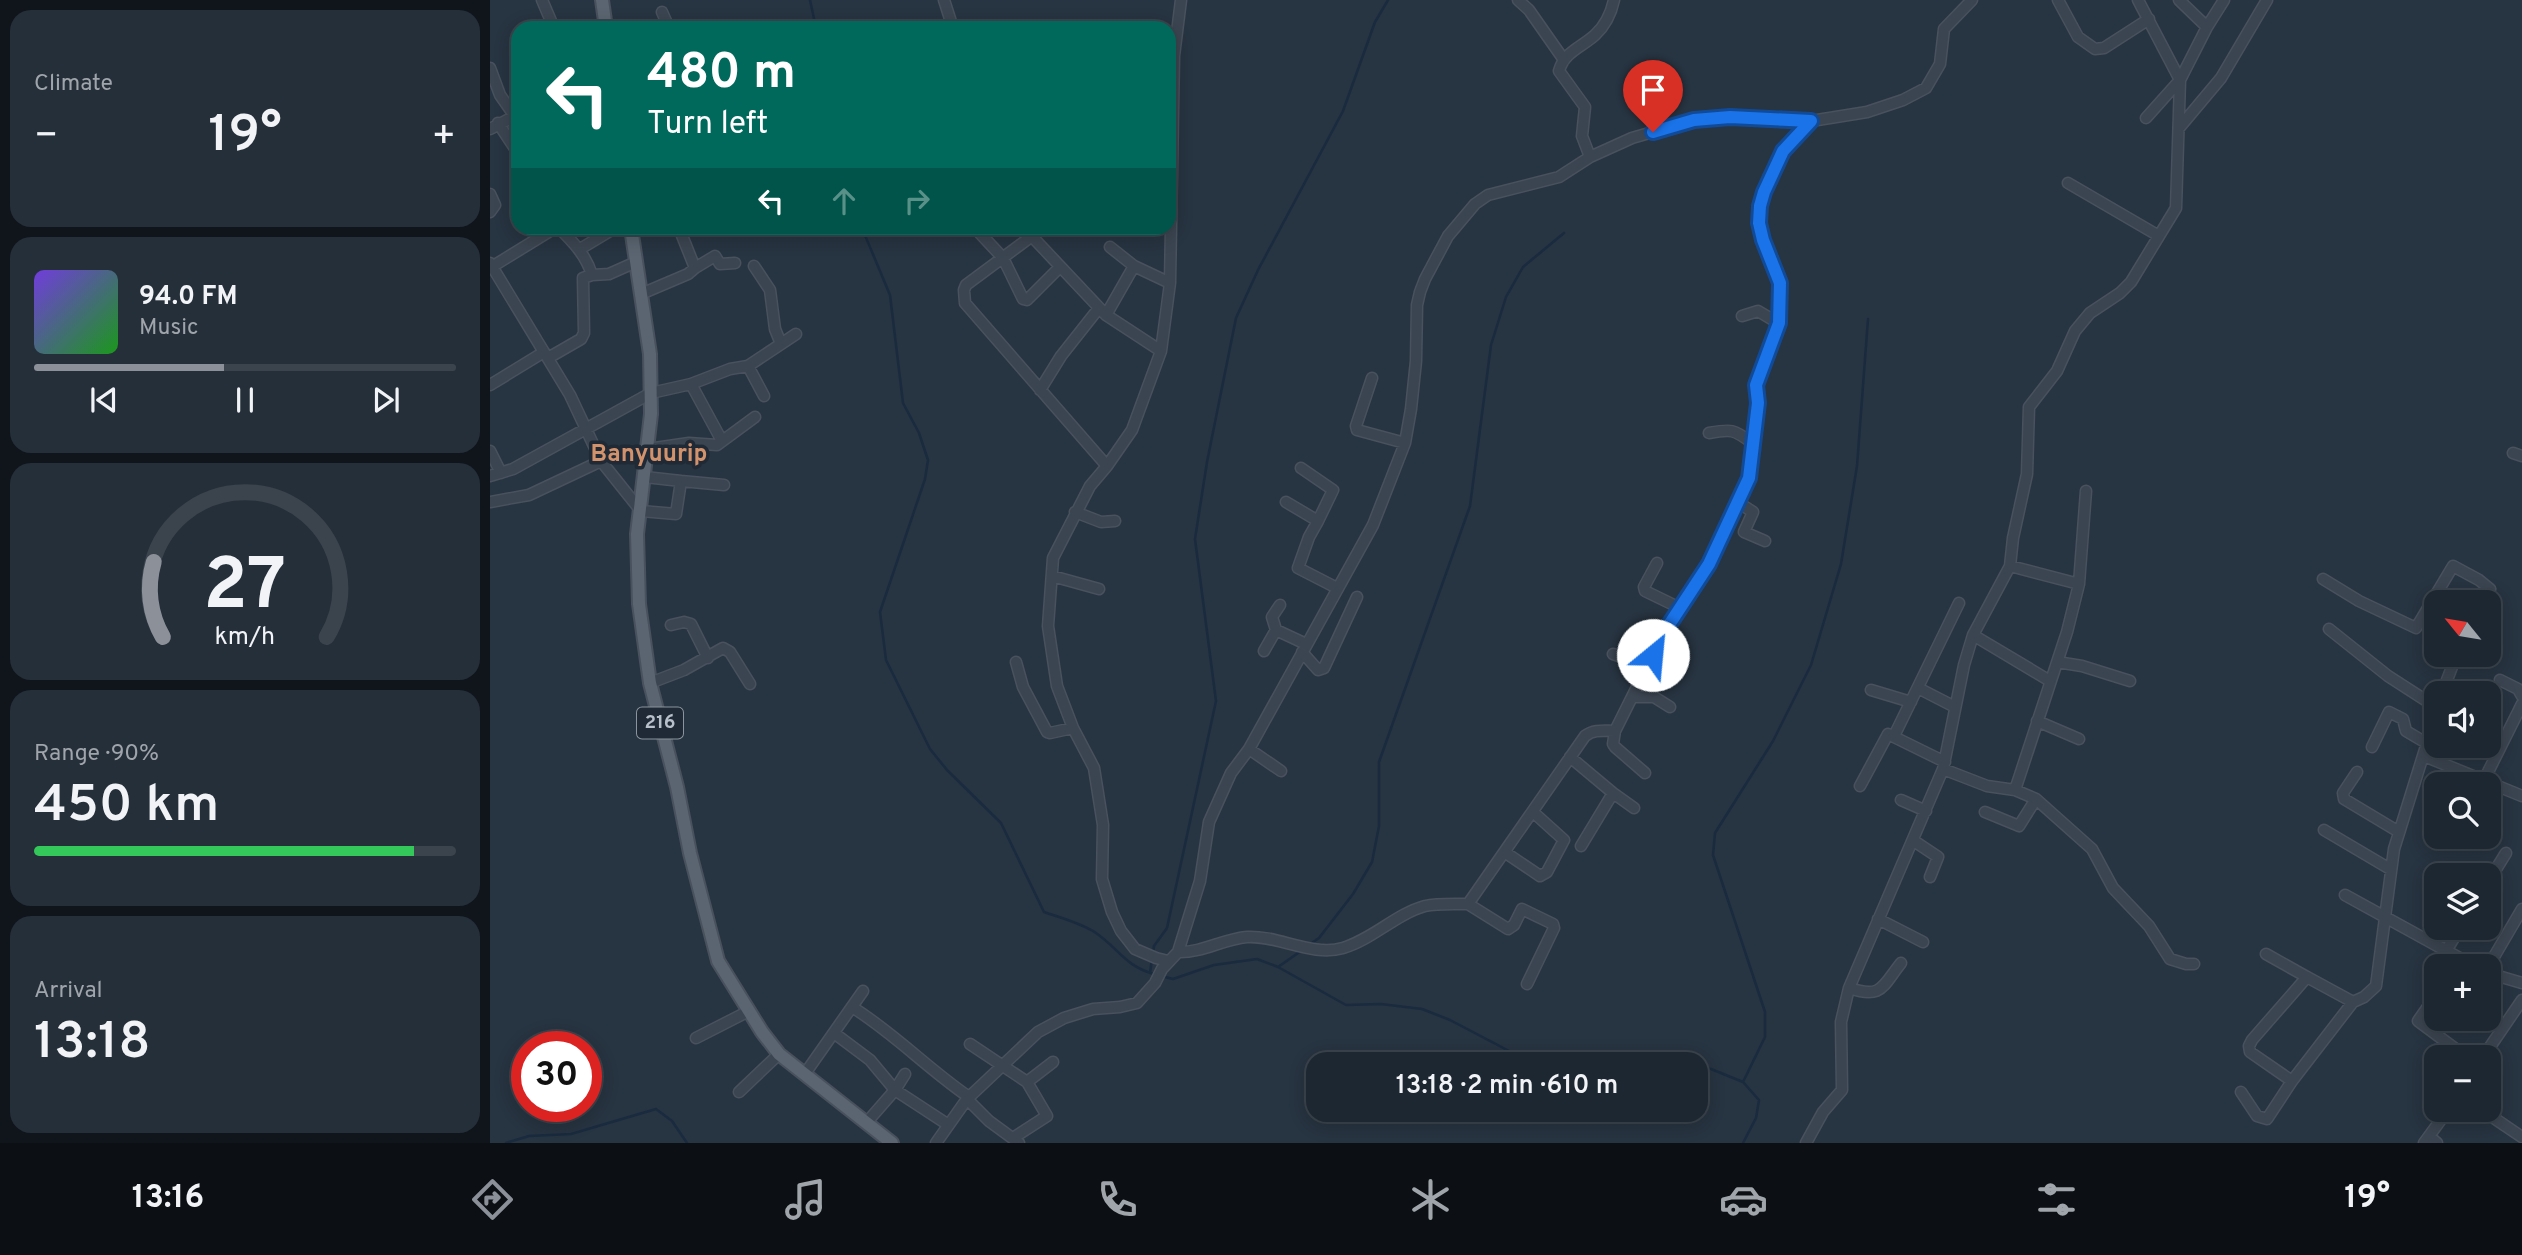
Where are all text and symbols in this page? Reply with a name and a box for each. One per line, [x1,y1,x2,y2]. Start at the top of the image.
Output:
text: 480 m [647,44,796,106]
icon: left [532,49,623,140]
pin [1623,60,1683,132]
text: Climate [34,70,113,99]
icon: arrive [1634,71,1672,109]
text: 19° [208,104,282,170]
text: Turn left [647,105,768,145]
text: − [34,113,59,162]
text: + [431,113,456,162]
icon: left [752,182,790,220]
icon: ahead [825,182,863,220]
icon: right [898,182,936,220]
text: 94.0 FM [139,281,238,314]
text: Music [139,314,199,343]
icon: previous [85,381,123,419]
icon: pause [226,381,264,419]
icon: next [367,381,405,419]
district label: Banyuurip [591,440,707,470]
text: 27 [204,544,286,636]
north arrow [2424,590,2501,667]
map controls [2424,590,2501,1122]
position arrow [1616,618,1690,692]
text: km/h [215,622,275,654]
button: sound [2424,681,2501,758]
road number: 216 [637,708,683,738]
text: Range · 90% [34,740,159,769]
button: search [2424,772,2501,849]
text: 450 km [34,774,219,840]
button: layers [2424,863,2501,940]
button: + [2424,954,2501,1031]
text: Arrival [34,977,103,1006]
text: 13:18 [34,1011,151,1077]
speed limit sign: 30 [511,1031,602,1122]
button: − [2424,1045,2501,1122]
text: 13:18 · 2 min · 610 m [1396,1070,1618,1103]
icon: directions [468,1175,517,1224]
icon: music [781,1175,830,1224]
icon: phone [1093,1175,1142,1224]
icon: climate [1406,1175,1455,1224]
icon: car [1719,1175,1768,1224]
icon: filters [2032,1175,2081,1224]
text: 13:16 [132,1179,204,1219]
text: 19° [2344,1179,2390,1219]

